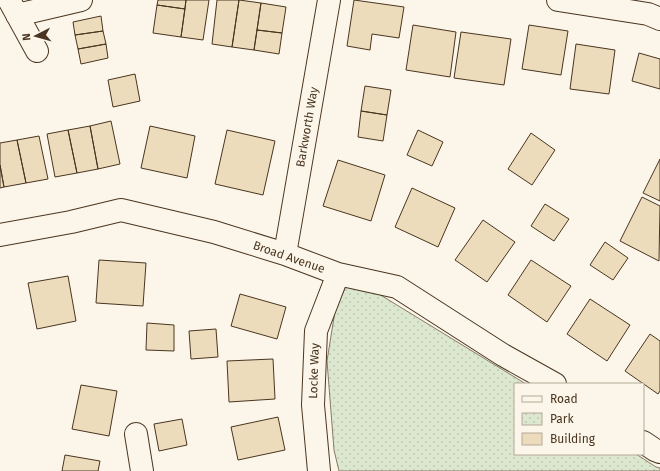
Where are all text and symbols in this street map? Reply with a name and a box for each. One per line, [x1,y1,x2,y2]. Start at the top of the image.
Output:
north arrow [16,16,56,56]
text: N [20,33,33,41]
street label: Barkworth Way [293,86,321,168]
street label: Broad Avenue [251,238,327,276]
street label: Locke Way [306,343,322,399]
legend [514,383,644,455]
text: Road [550,392,578,406]
text: Park [550,412,574,426]
text: Building [550,432,596,446]

